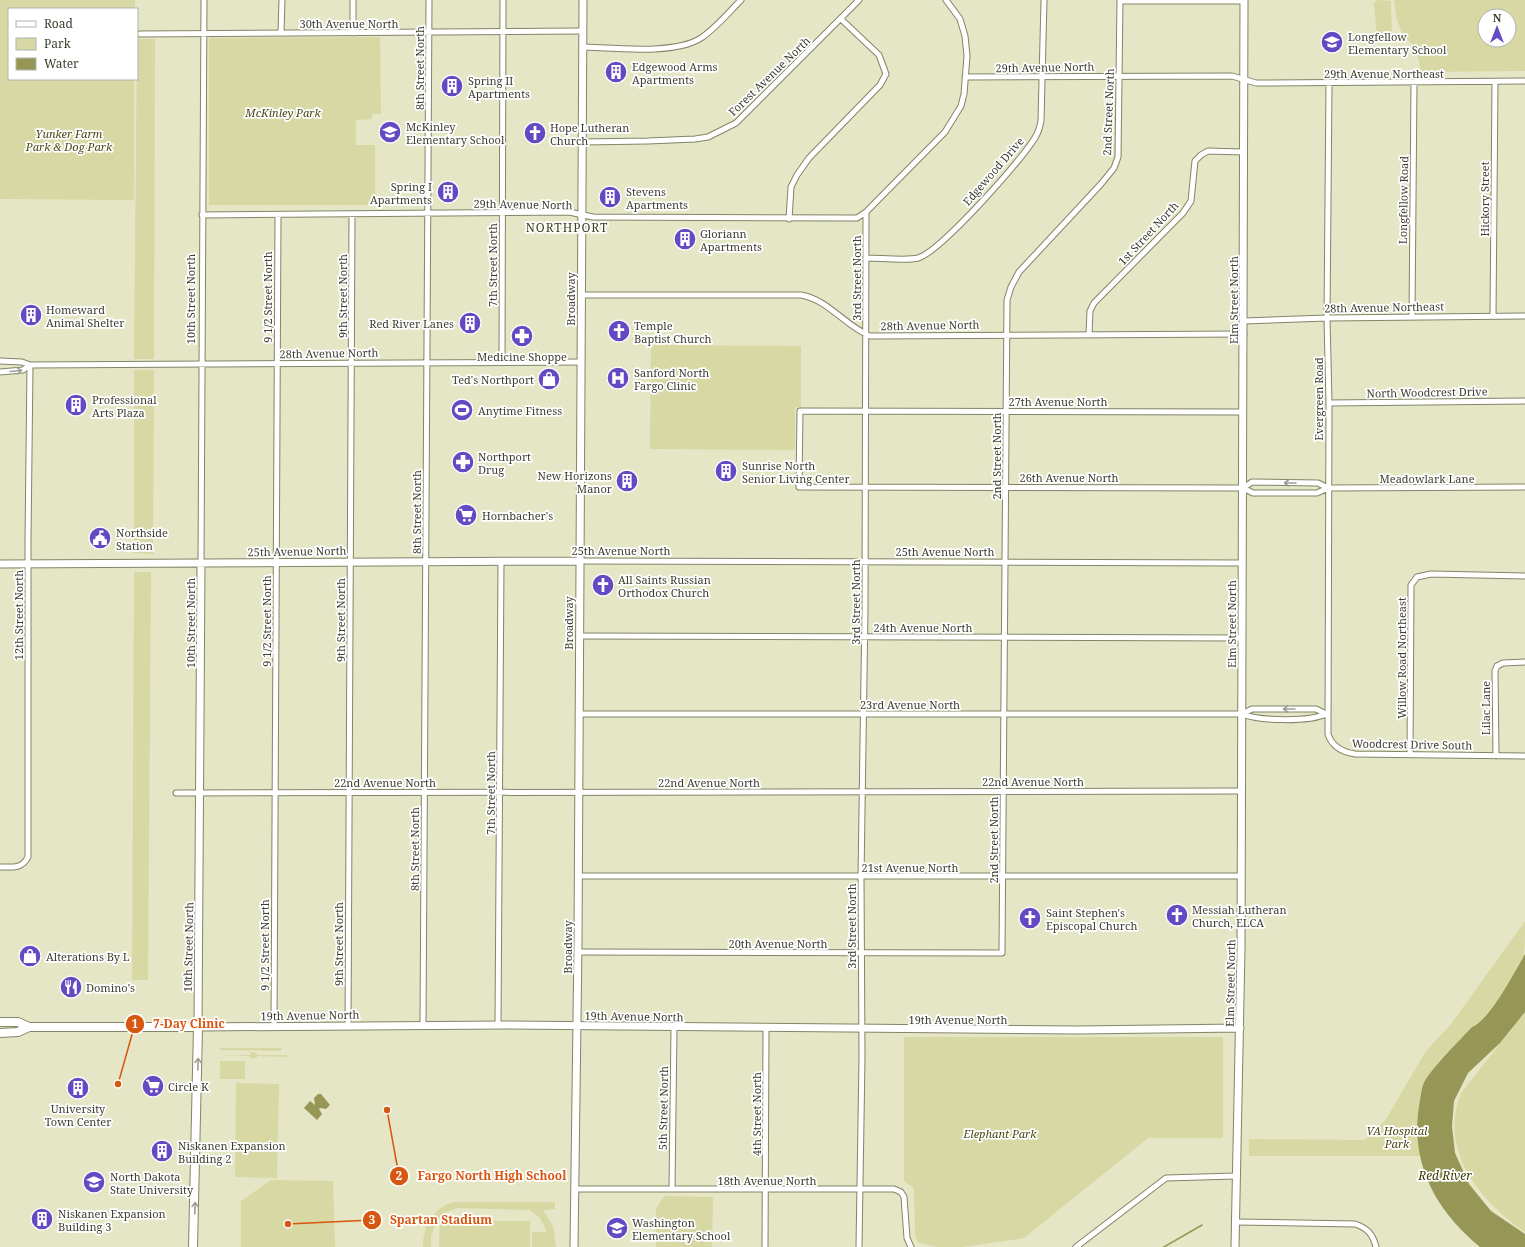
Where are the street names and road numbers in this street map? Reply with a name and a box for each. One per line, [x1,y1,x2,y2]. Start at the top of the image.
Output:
street label: 30th Avenue North [300,16,398,31]
street label: 8th Street North [412,26,427,110]
street label: Forest Avenue North [725,33,813,119]
street label: 29th Avenue North [995,59,1095,75]
street label: 29th Avenue Northeast [1324,66,1444,81]
street label: 2nd Street North [1099,68,1117,156]
street label: Edgewood Drive [959,133,1027,208]
street label: Longfellow Road [1395,156,1411,244]
street label: Hickory Street [1477,161,1492,237]
street label: 29th Avenue North [473,196,573,212]
street label: 1st Street North [1114,198,1182,268]
street label: 7th Street North [485,223,500,307]
street label: 3rd Street North [849,235,864,321]
street label: 9 1/2 Street North [260,251,275,343]
street label: 10th Street North [183,254,198,344]
street label: 9th Street North [335,254,350,338]
street label: Elm Street North [1226,256,1241,344]
street label: Broadway [563,272,578,326]
street label: 28th Avenue Northeast [1324,298,1444,316]
street label: 28th Avenue North [880,317,980,333]
street label: 28th Avenue North [279,345,379,361]
street label: Evergreen Road [1311,357,1326,441]
street label: North Woodcrest Drive [1366,383,1488,401]
street label: 27th Avenue North [1009,394,1107,409]
street label: 2nd Street North [989,412,1004,500]
street label: 8th Street North [409,470,424,554]
street label: 26th Avenue North [1020,470,1118,485]
street label: Meadowlark Lane [1379,471,1475,486]
street label: 25th Avenue North [247,543,347,559]
street label: 25th Avenue North [572,543,670,558]
street label: 25th Avenue North [896,544,994,559]
street label: 3rd Street North [848,559,863,645]
street label: 12th Street North [11,570,26,660]
street label: 9 1/2 Street North [259,575,274,667]
street label: 10th Street North [183,578,198,668]
street label: 9th Street North [333,578,348,662]
street label: Elm Street North [1224,580,1239,668]
street label: Broadway [561,596,576,650]
street label: Willow Road Northeast [1394,597,1409,719]
street label: 24th Avenue North [874,620,972,635]
street label: Lilac Lane [1478,681,1493,735]
street label: 23rd Avenue North [860,697,960,712]
street label: Woodcrest Drive South [1352,735,1472,753]
street label: 7th Street North [483,751,498,835]
street label: 22nd Avenue North [982,774,1084,789]
street label: 22nd Avenue North [334,775,436,790]
street label: 22nd Avenue North [658,775,760,790]
street label: 2nd Street North [986,796,1001,884]
street label: 8th Street North [407,807,422,891]
street label: 21st Avenue North [862,860,958,875]
street label: 3rd Street North [844,883,859,969]
street label: 9 1/2 Street North [257,899,272,991]
street label: 10th Street North [180,902,196,992]
street label: 9th Street North [331,902,346,986]
street label: Broadway [560,920,575,974]
street label: 20th Avenue North [729,936,827,951]
street label: Elm Street North [1222,939,1238,1027]
street label: 19th Avenue North [260,1007,360,1023]
street label: 19th Avenue North [584,1008,684,1024]
street label: 19th Avenue North [909,1012,1007,1027]
street label: 5th Street North [655,1066,671,1150]
street label: 4th Street North [749,1072,764,1156]
street label: 18th Avenue North [718,1173,816,1188]

